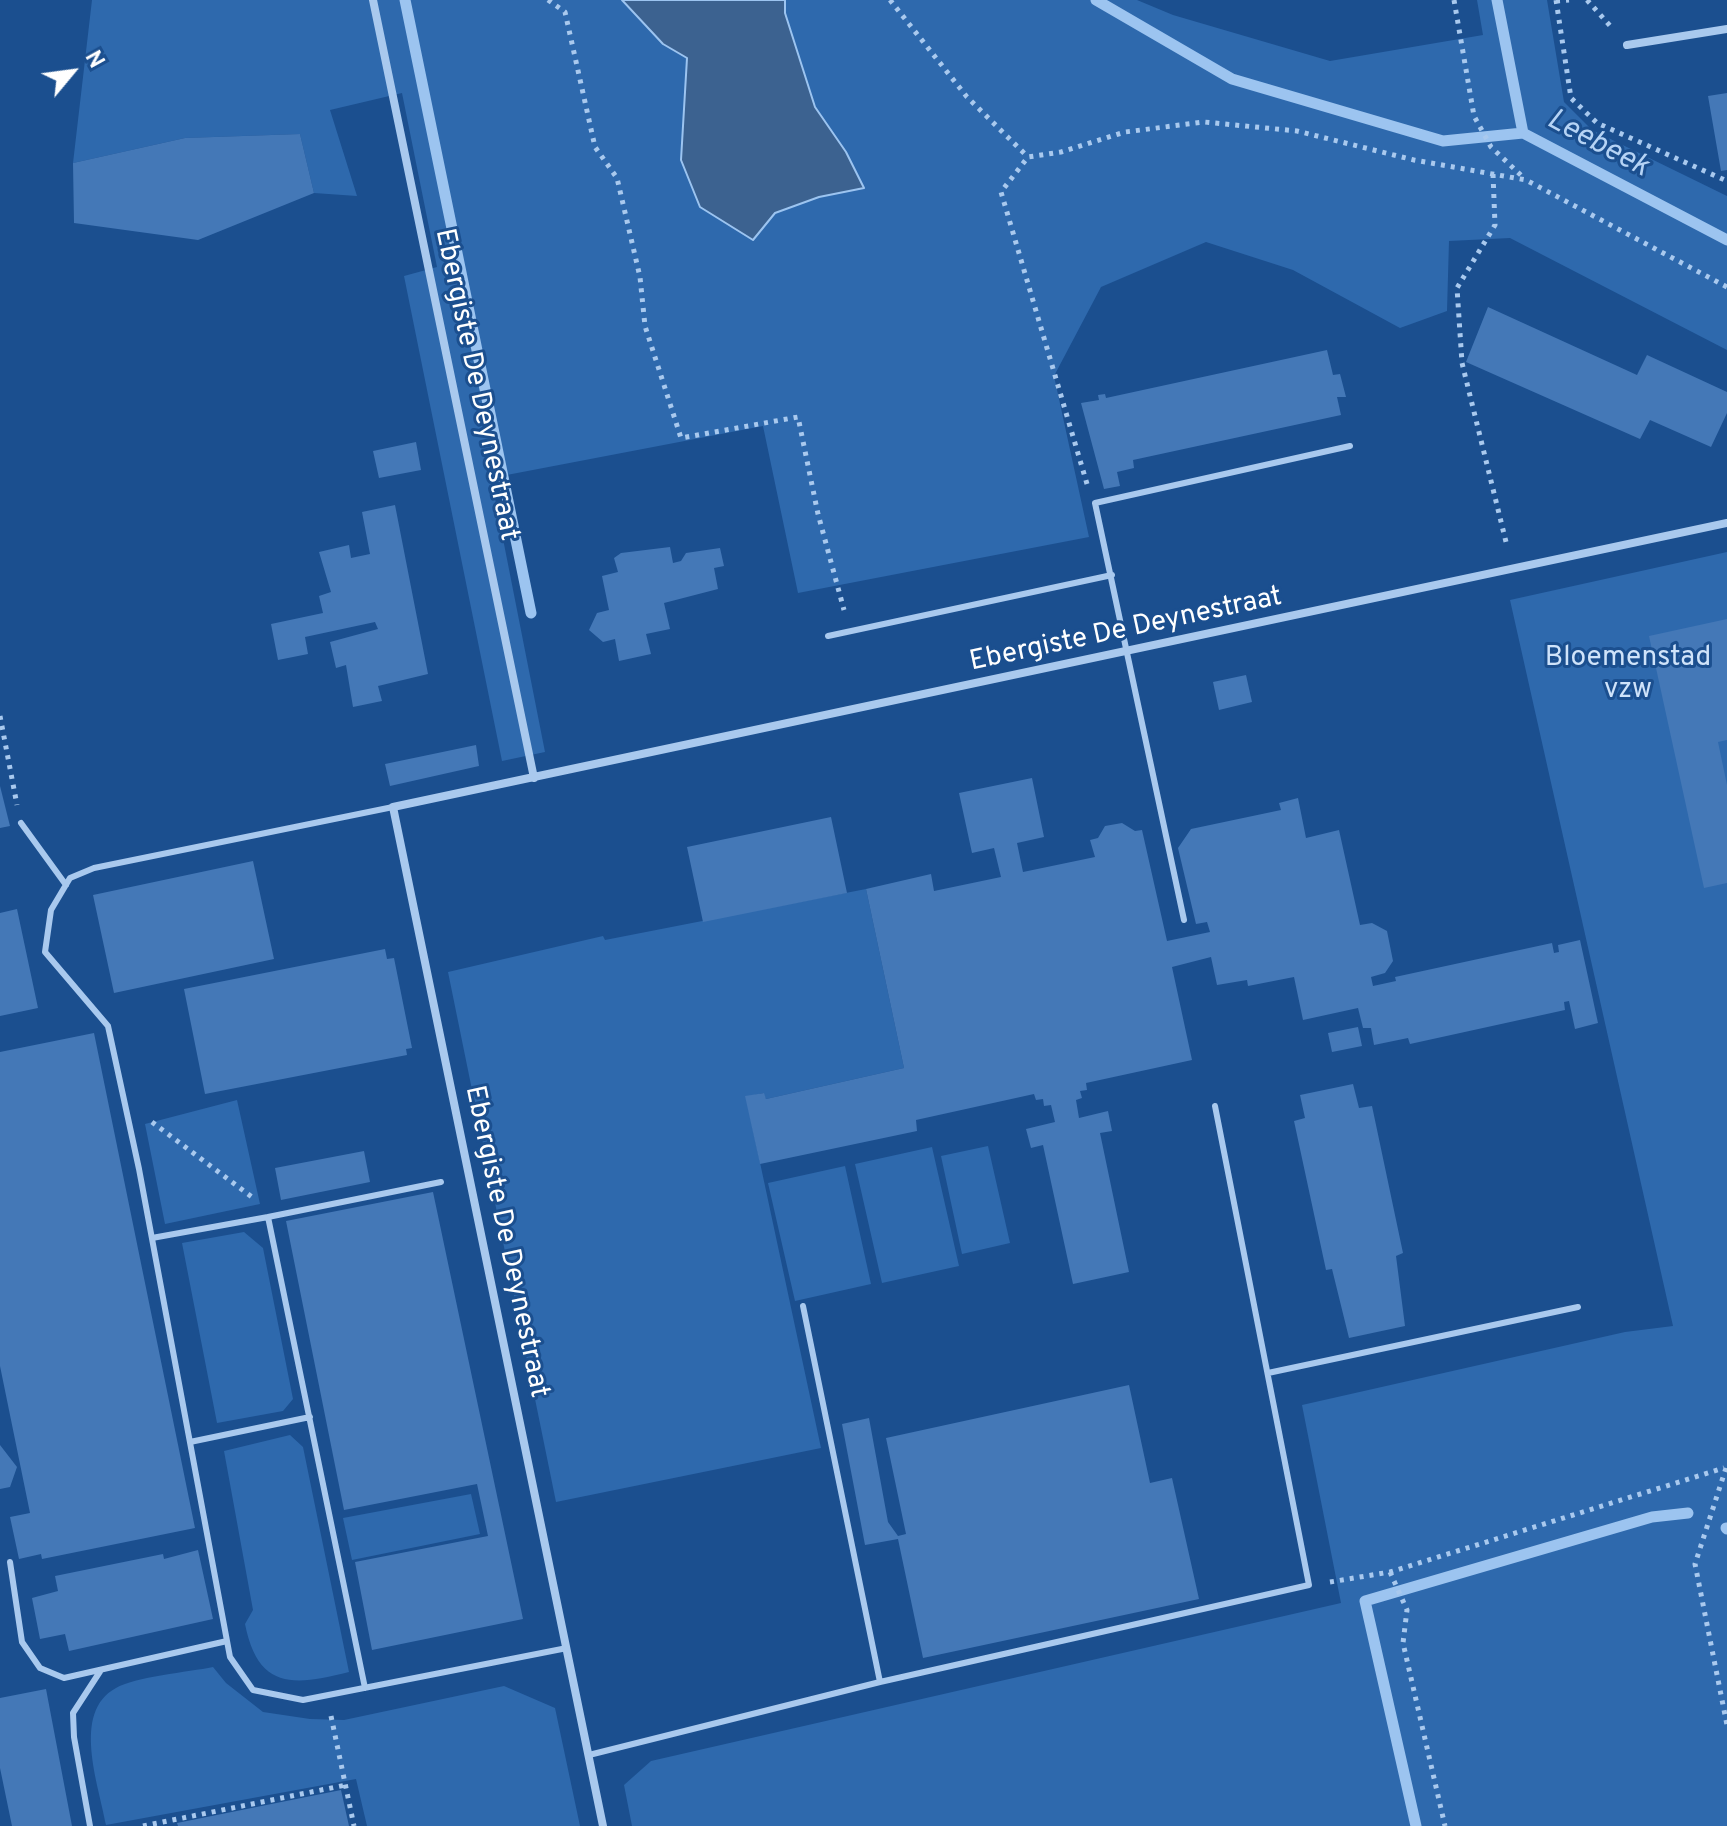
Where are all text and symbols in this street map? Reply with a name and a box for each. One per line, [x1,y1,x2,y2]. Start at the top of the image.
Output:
north arrow [32,32,112,112]
text: N [78,47,109,74]
water label: Leebeek [1540,103,1654,187]
street label: Ebergiste De Deynestraat [425,226,525,544]
street label: Ebergiste De Deynestraat [967,581,1285,681]
park label: Bloemenstad vzw [1545,642,1711,708]
street label: Ebergiste De Deynestraat [455,1083,555,1401]

